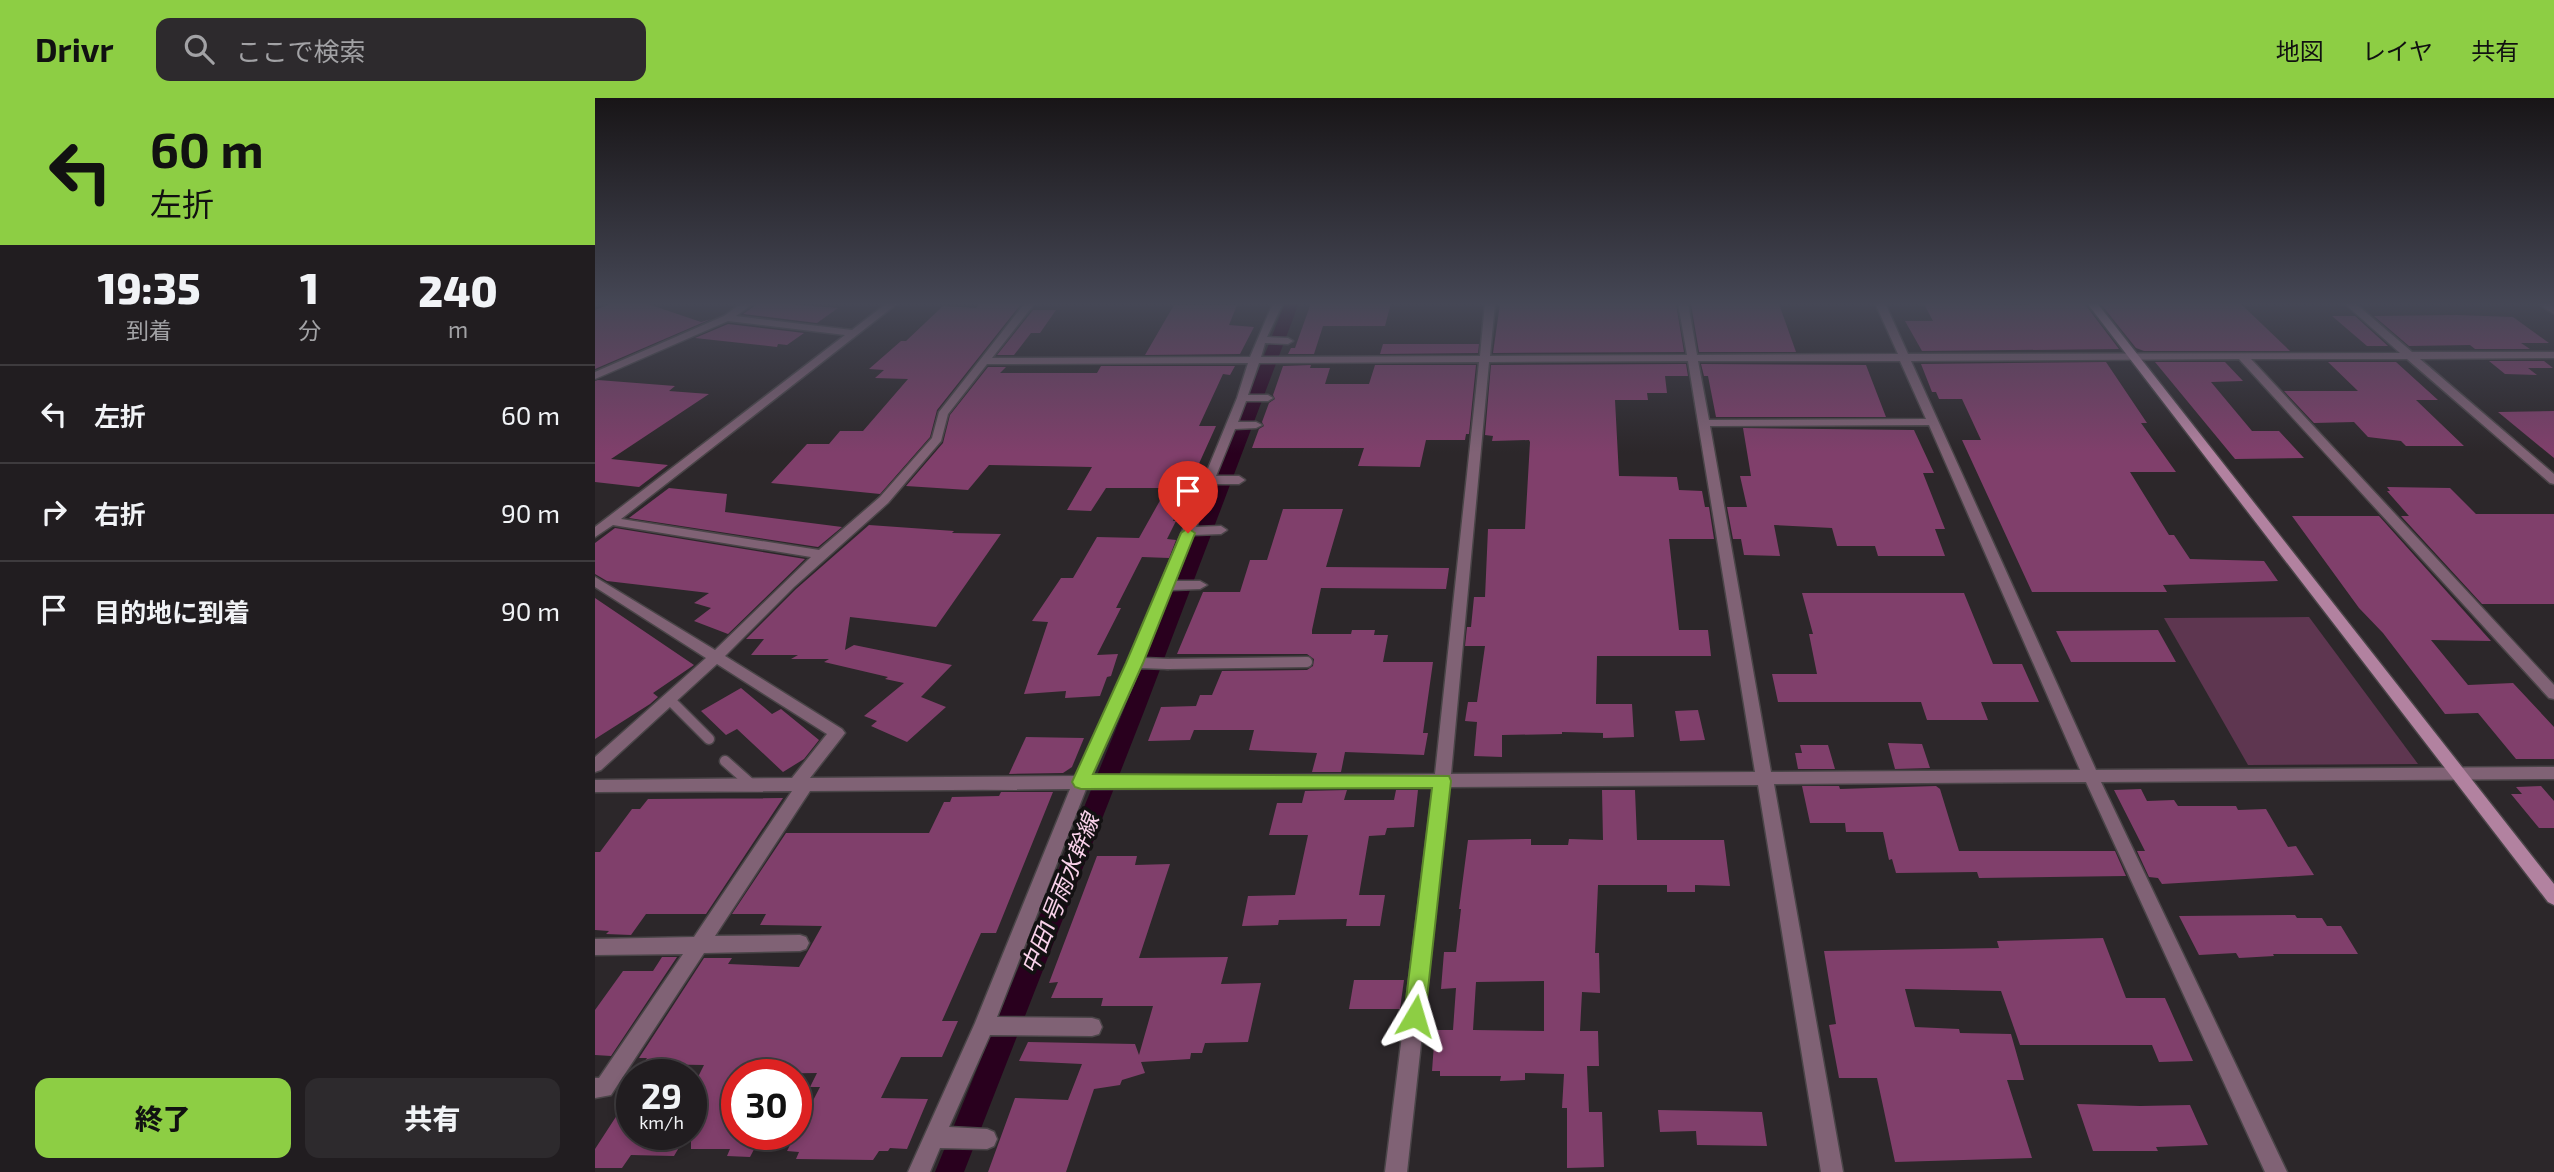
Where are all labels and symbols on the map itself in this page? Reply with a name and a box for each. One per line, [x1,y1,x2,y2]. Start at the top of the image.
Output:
pin [1158,461,1218,533]
water label: 中田1号雨水幹線 [1014,807,1105,978]
position arrow [1378,979,1452,1053]
speed limit sign: 30 [721,1059,812,1150]

